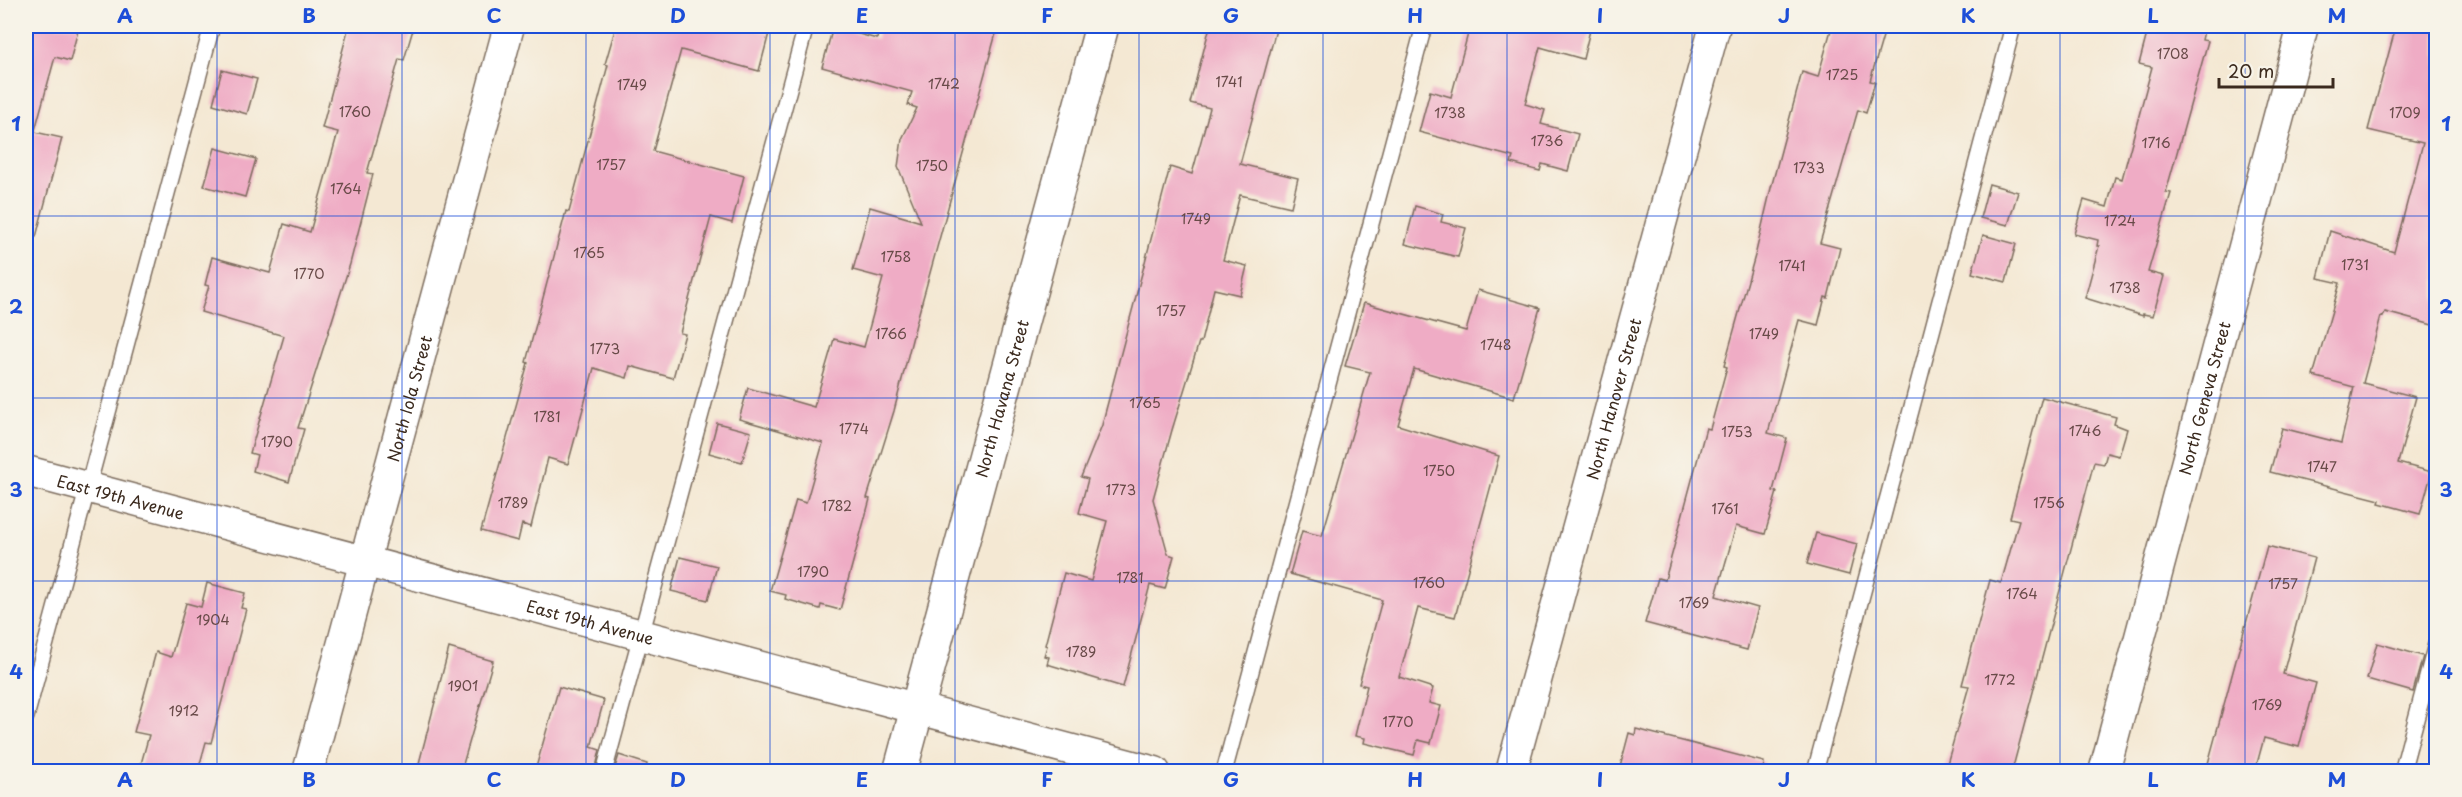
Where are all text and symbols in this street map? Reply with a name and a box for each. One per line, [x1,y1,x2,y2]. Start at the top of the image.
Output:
text: A [117,0,133,30]
text: B [302,0,316,30]
text: C [486,0,502,30]
text: D [670,0,686,30]
text: E [856,0,868,30]
text: F [1041,0,1053,30]
text: G [1223,0,1239,30]
text: H [1407,0,1423,30]
text: I [1597,0,1603,30]
text: J [1778,0,1790,30]
text: K [1961,0,1976,30]
text: L [2147,0,2159,30]
text: M [2328,0,2346,30]
house number: 1708 [2157,43,2189,64]
scale bar [2219,51,2333,89]
text: 20 m [2228,57,2274,84]
house number: 1725 [1826,64,1858,85]
house number: 1741 [1215,71,1243,92]
house number: 1742 [928,73,960,94]
house number: 1749 [617,74,647,95]
house number: 1760 [339,101,371,122]
house number: 1738 [1434,102,1466,123]
house number: 1709 [2389,102,2421,123]
text: 1 [11,108,21,138]
text: 1 [2441,108,2451,138]
house number: 1736 [1531,130,1564,151]
house number: 1716 [2142,132,2171,153]
house number: 1757 [596,154,626,175]
house number: 1750 [916,155,948,176]
house number: 1733 [1793,157,1825,178]
house number: 1764 [330,178,362,199]
house number: 1749 [1181,208,1211,229]
house number: 1724 [2104,210,2136,231]
house number: 1765 [573,242,605,263]
house number: 1758 [881,246,911,267]
house number: 1731 [2341,254,2369,275]
house number: 1741 [1778,255,1806,276]
house number: 1770 [294,263,324,284]
house number: 1738 [2109,277,2141,298]
text: 2 [9,291,23,321]
text: 2 [2439,291,2453,321]
house number: 1757 [1156,300,1186,321]
street label: North Hanover Street [1580,315,1647,482]
street label: North Havana Street [968,316,1034,480]
street label: North Geneva Street [2172,318,2236,478]
house number: 1766 [875,323,907,344]
house number: 1749 [1749,323,1779,344]
street label: North Iola Street [380,332,437,464]
house number: 1748 [1480,334,1512,355]
house number: 1773 [590,338,620,359]
house number: 1765 [1129,392,1161,413]
house number: 1781 [534,406,560,427]
house number: 1774 [839,418,869,439]
house number: 1746 [2069,420,2101,441]
house number: 1753 [1721,421,1753,442]
house number: 1790 [261,431,293,452]
house number: 1747 [2307,456,2337,477]
house number: 1750 [1423,460,1455,481]
street label: East 19th Avenue [54,468,187,525]
text: 3 [9,474,23,504]
text: 3 [2439,474,2453,504]
house number: 1773 [1106,479,1136,500]
house number: 1789 [498,492,528,513]
house number: 1756 [2033,492,2065,513]
house number: 1782 [822,495,852,516]
house number: 1761 [1712,498,1738,519]
house number: 1790 [797,561,829,582]
house number: 1781 [1117,567,1143,588]
house number: 1760 [1413,572,1445,593]
house number: 1757 [2268,573,2298,594]
house number: 1764 [2006,583,2038,604]
house number: 1769 [1679,592,1709,613]
street label: East 19th Avenue [524,593,657,650]
house number: 1904 [196,609,230,630]
house number: 1789 [1066,641,1096,662]
text: 4 [9,656,23,686]
text: 4 [2439,656,2453,686]
house number: 1772 [1984,669,2016,690]
house number: 1901 [448,675,478,696]
house number: 1769 [2252,694,2282,715]
house number: 1912 [169,700,199,721]
house number: 1770 [1383,711,1413,732]
text: A [117,764,133,794]
text: B [302,764,316,794]
text: C [486,764,502,794]
text: D [670,764,686,794]
text: E [856,764,868,794]
text: F [1041,764,1053,794]
text: G [1223,764,1239,794]
text: H [1407,764,1423,794]
text: I [1597,764,1603,794]
text: J [1778,764,1790,794]
text: K [1961,764,1976,794]
text: L [2147,764,2159,794]
text: M [2328,764,2346,794]

